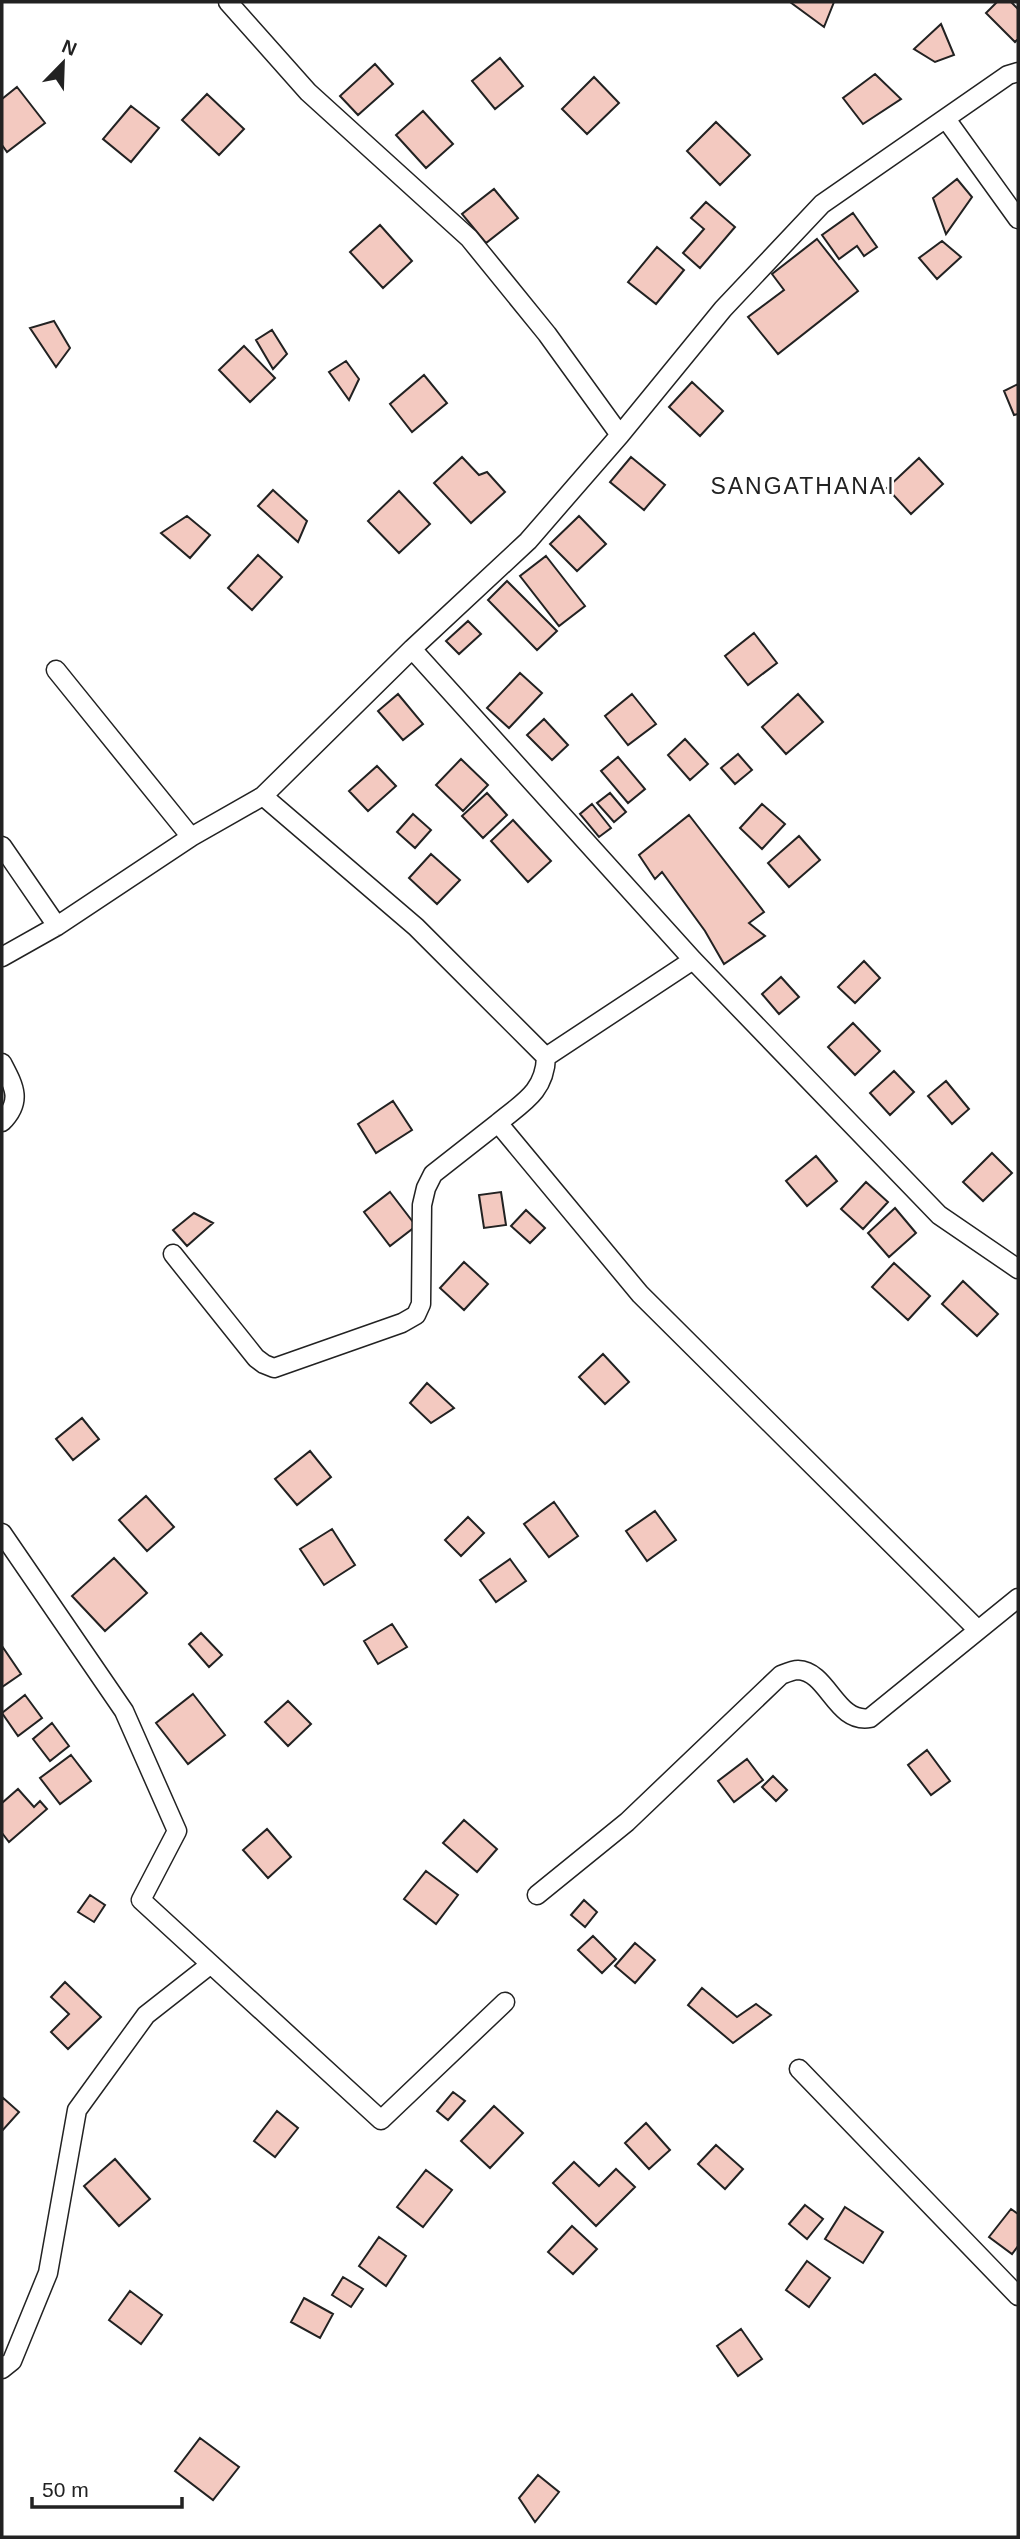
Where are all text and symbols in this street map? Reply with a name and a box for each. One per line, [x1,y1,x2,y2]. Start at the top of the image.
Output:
north arrow [28,28,98,98]
text: N [59,35,80,60]
district label: SANGATHANAI [710,473,896,499]
scale bar [32,2466,182,2510]
text: 50 m [42,2478,89,2501]

